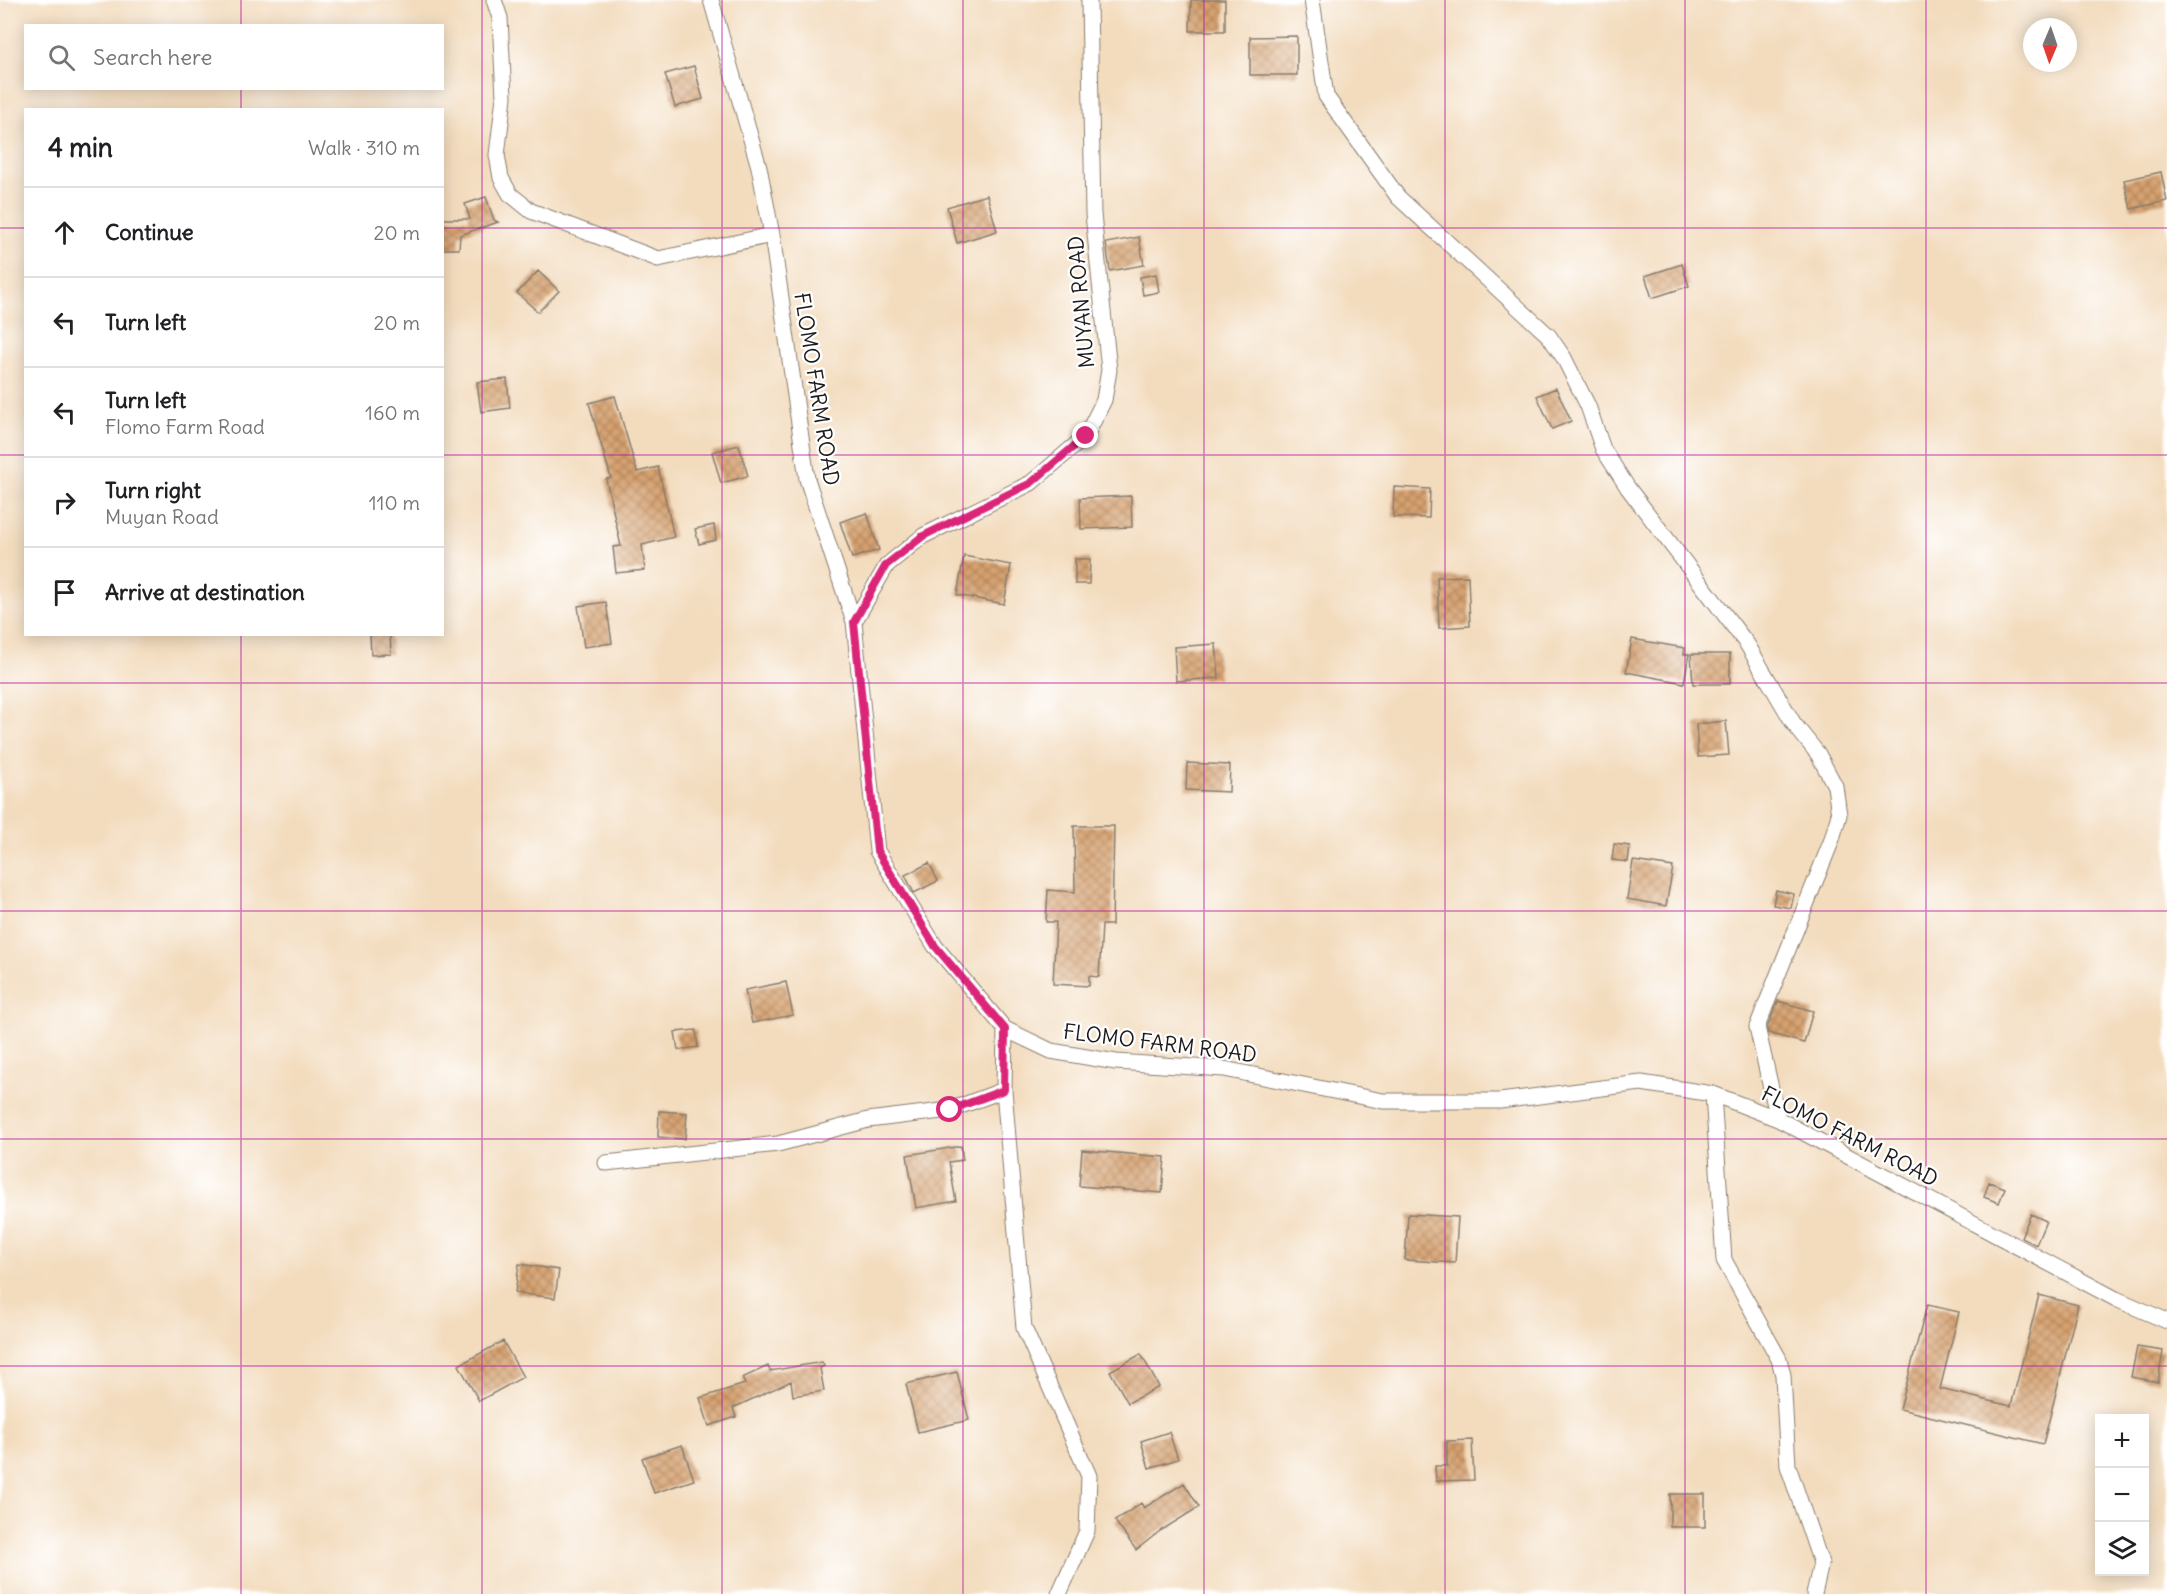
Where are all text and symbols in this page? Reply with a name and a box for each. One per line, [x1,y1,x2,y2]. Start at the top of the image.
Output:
north arrow [2023,18,2077,72]
search box [24,24,444,90]
icon: search [45,41,78,74]
text: Search here [93,43,212,71]
text: 4 min [48,131,113,164]
text: Walk · 310 m [308,135,420,160]
icon: ahead [48,216,81,249]
text: Continue [105,218,194,246]
text: 20 m [374,220,420,245]
street label: MUYAN ROAD [1062,235,1100,369]
street label: FLOMO FARM ROAD [788,291,846,487]
icon: left [48,306,81,339]
text: Turn left [105,308,186,336]
text: 20 m [374,310,420,335]
text: Turn left [105,386,186,414]
icon: left [48,396,81,429]
text: 160 m [365,400,420,425]
text: Flomo Farm Road [105,414,265,439]
route end [1072,422,1098,448]
text: Turn right [105,476,201,504]
icon: right [48,486,81,519]
text: 110 m [369,490,420,515]
text: Muyan Road [105,504,219,529]
icon: arrive [48,576,81,609]
text: Arrive at destination [105,578,305,606]
street label: FLOMO FARM ROAD [1062,1018,1258,1068]
street label: FLOMO FARM ROAD [1757,1080,1943,1192]
route start [936,1096,962,1122]
map controls [2095,1414,2149,1576]
button: + [2095,1414,2149,1468]
button: − [2095,1468,2149,1522]
button: layers [2095,1522,2149,1576]

